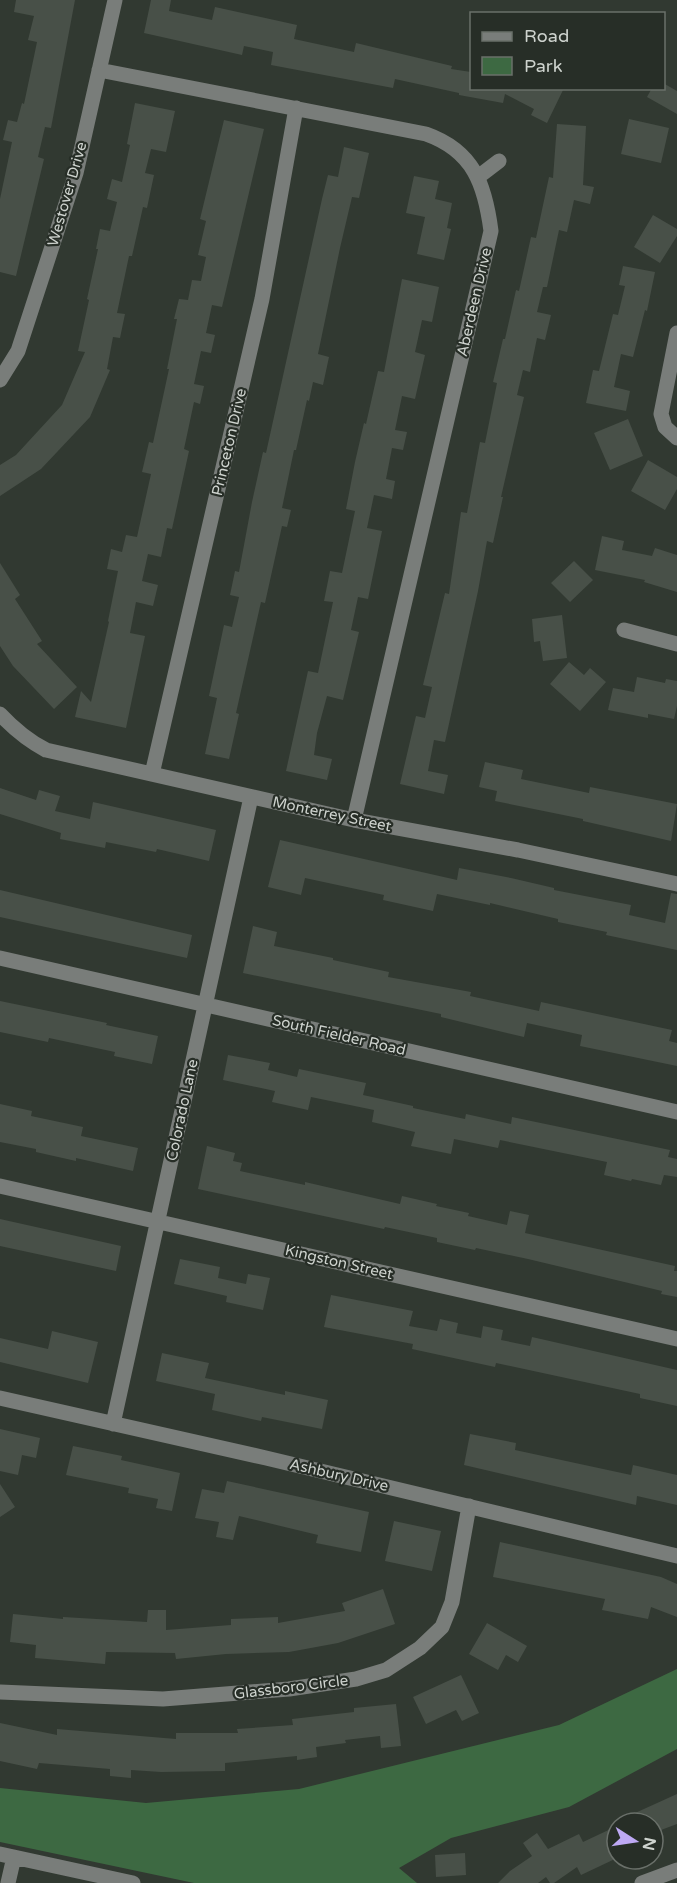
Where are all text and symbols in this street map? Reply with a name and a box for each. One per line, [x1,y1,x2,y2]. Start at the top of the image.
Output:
legend [470,12,665,90]
text: Road [524,25,569,47]
text: Park [524,55,563,77]
street label: Westover Drive [44,140,90,248]
street label: Aberdeen Drive [453,246,495,358]
street label: Princeton Drive [208,387,250,497]
street label: Monterrey Street [271,793,393,835]
street label: South Fielder Road [270,1011,408,1059]
street label: Colorado Lane [162,1057,202,1163]
street label: Kingston Street [283,1241,395,1283]
street label: Ashbury Drive [288,1455,390,1495]
street label: Glassboro Circle [233,1671,349,1703]
north arrow [605,1811,665,1871]
text: N [638,1836,660,1852]

